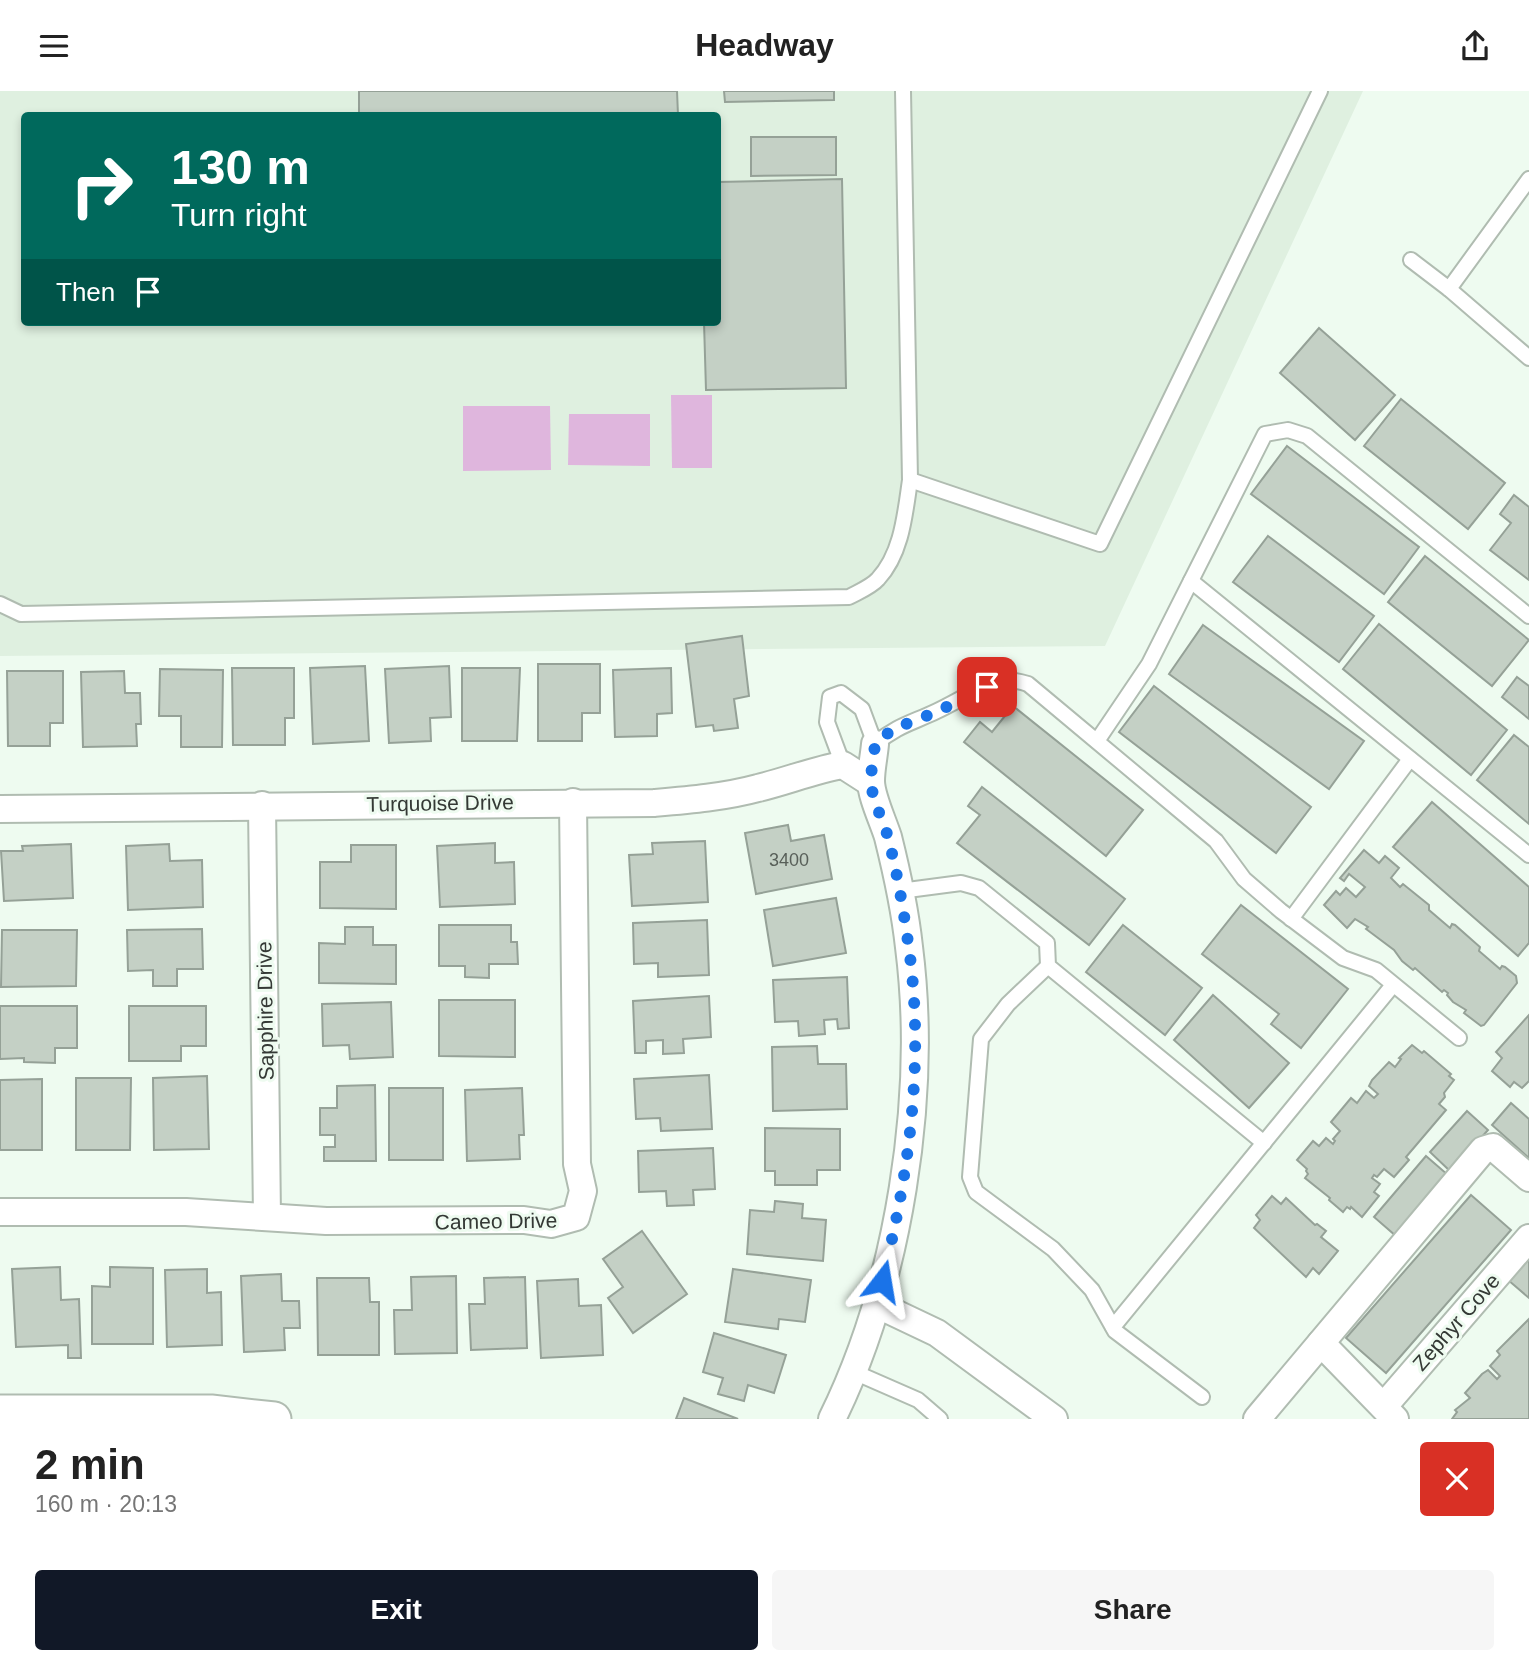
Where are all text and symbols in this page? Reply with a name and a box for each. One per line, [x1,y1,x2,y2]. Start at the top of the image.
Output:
icon: menu [35,27,73,65]
text: Headway [695,27,834,63]
icon: share [1456,27,1494,65]
icon: right [56,140,147,231]
text: 130 m [171,140,310,194]
text: Turn right [171,197,307,233]
icon: arrive [129,273,167,311]
text: Then [56,277,115,307]
pin [957,657,1017,717]
icon: arrive [968,668,1006,706]
street label: Turquoise Drive [366,790,514,816]
house number: 3400 [769,850,809,870]
street label: Sapphire Drive [252,941,278,1081]
street label: Cameo Drive [435,1208,557,1234]
position arrow [845,1244,919,1318]
street label: Zephyr Cove [1408,1269,1504,1375]
text: 2 min [35,1441,145,1488]
button: close [1420,1442,1494,1516]
text: 160 m · 20:13 [35,1491,177,1517]
button: Exit [35,1570,758,1650]
button: Share [772,1570,1494,1650]

